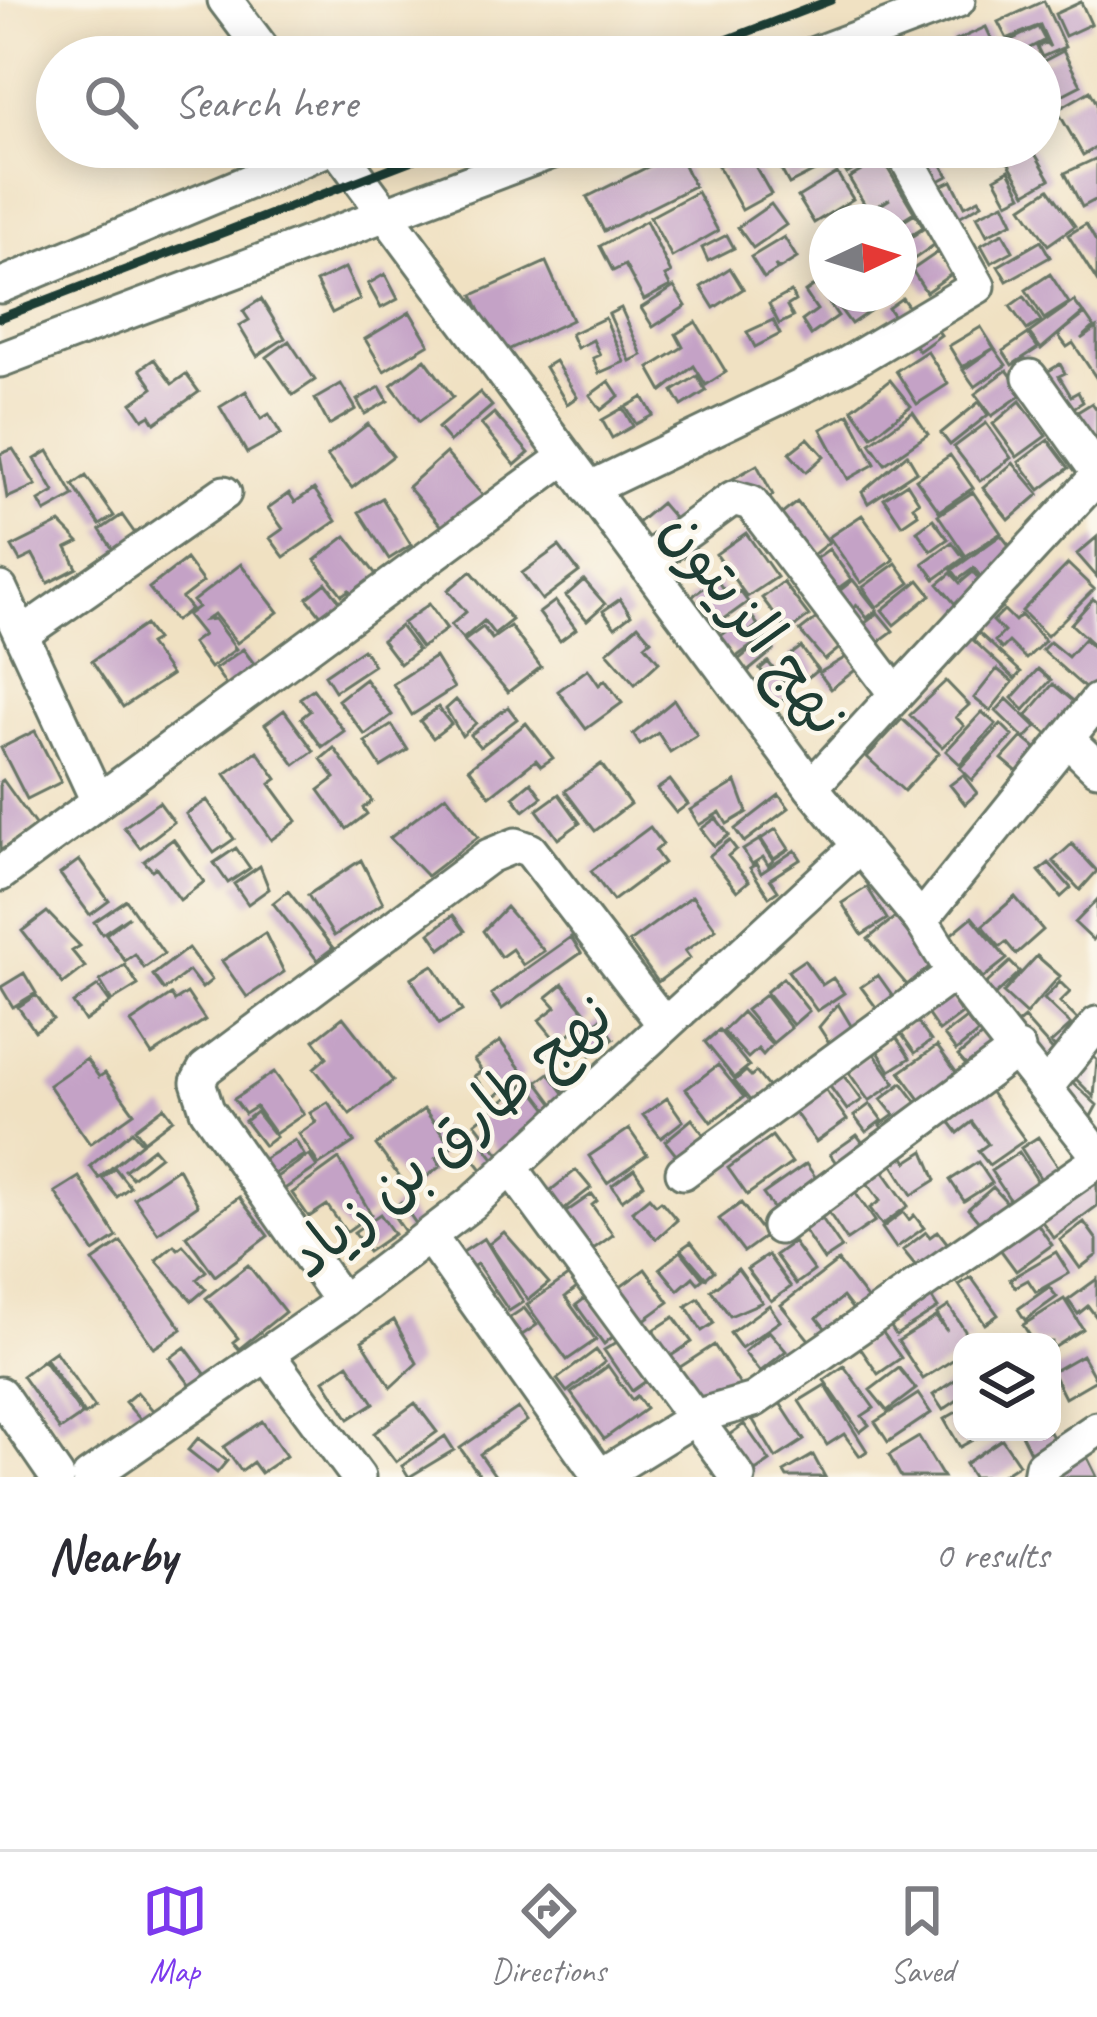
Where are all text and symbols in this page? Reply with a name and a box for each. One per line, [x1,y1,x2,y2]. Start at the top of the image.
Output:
search box [36,36,1061,168]
icon: search [78,69,144,135]
text: Search here [174,74,357,131]
north arrow [809,204,917,312]
street label: نهج الزيتون [644,494,865,752]
street label: نهج طارق بن زياد [271,977,629,1296]
map controls [953,1333,1061,1441]
button: layers [953,1333,1061,1441]
text: Nearby [48,1523,176,1587]
text: 0 results [935,1531,1049,1580]
tab: Map [142,1878,208,1992]
tab: Directions [491,1878,606,1992]
tab: Saved [889,1878,955,1992]

